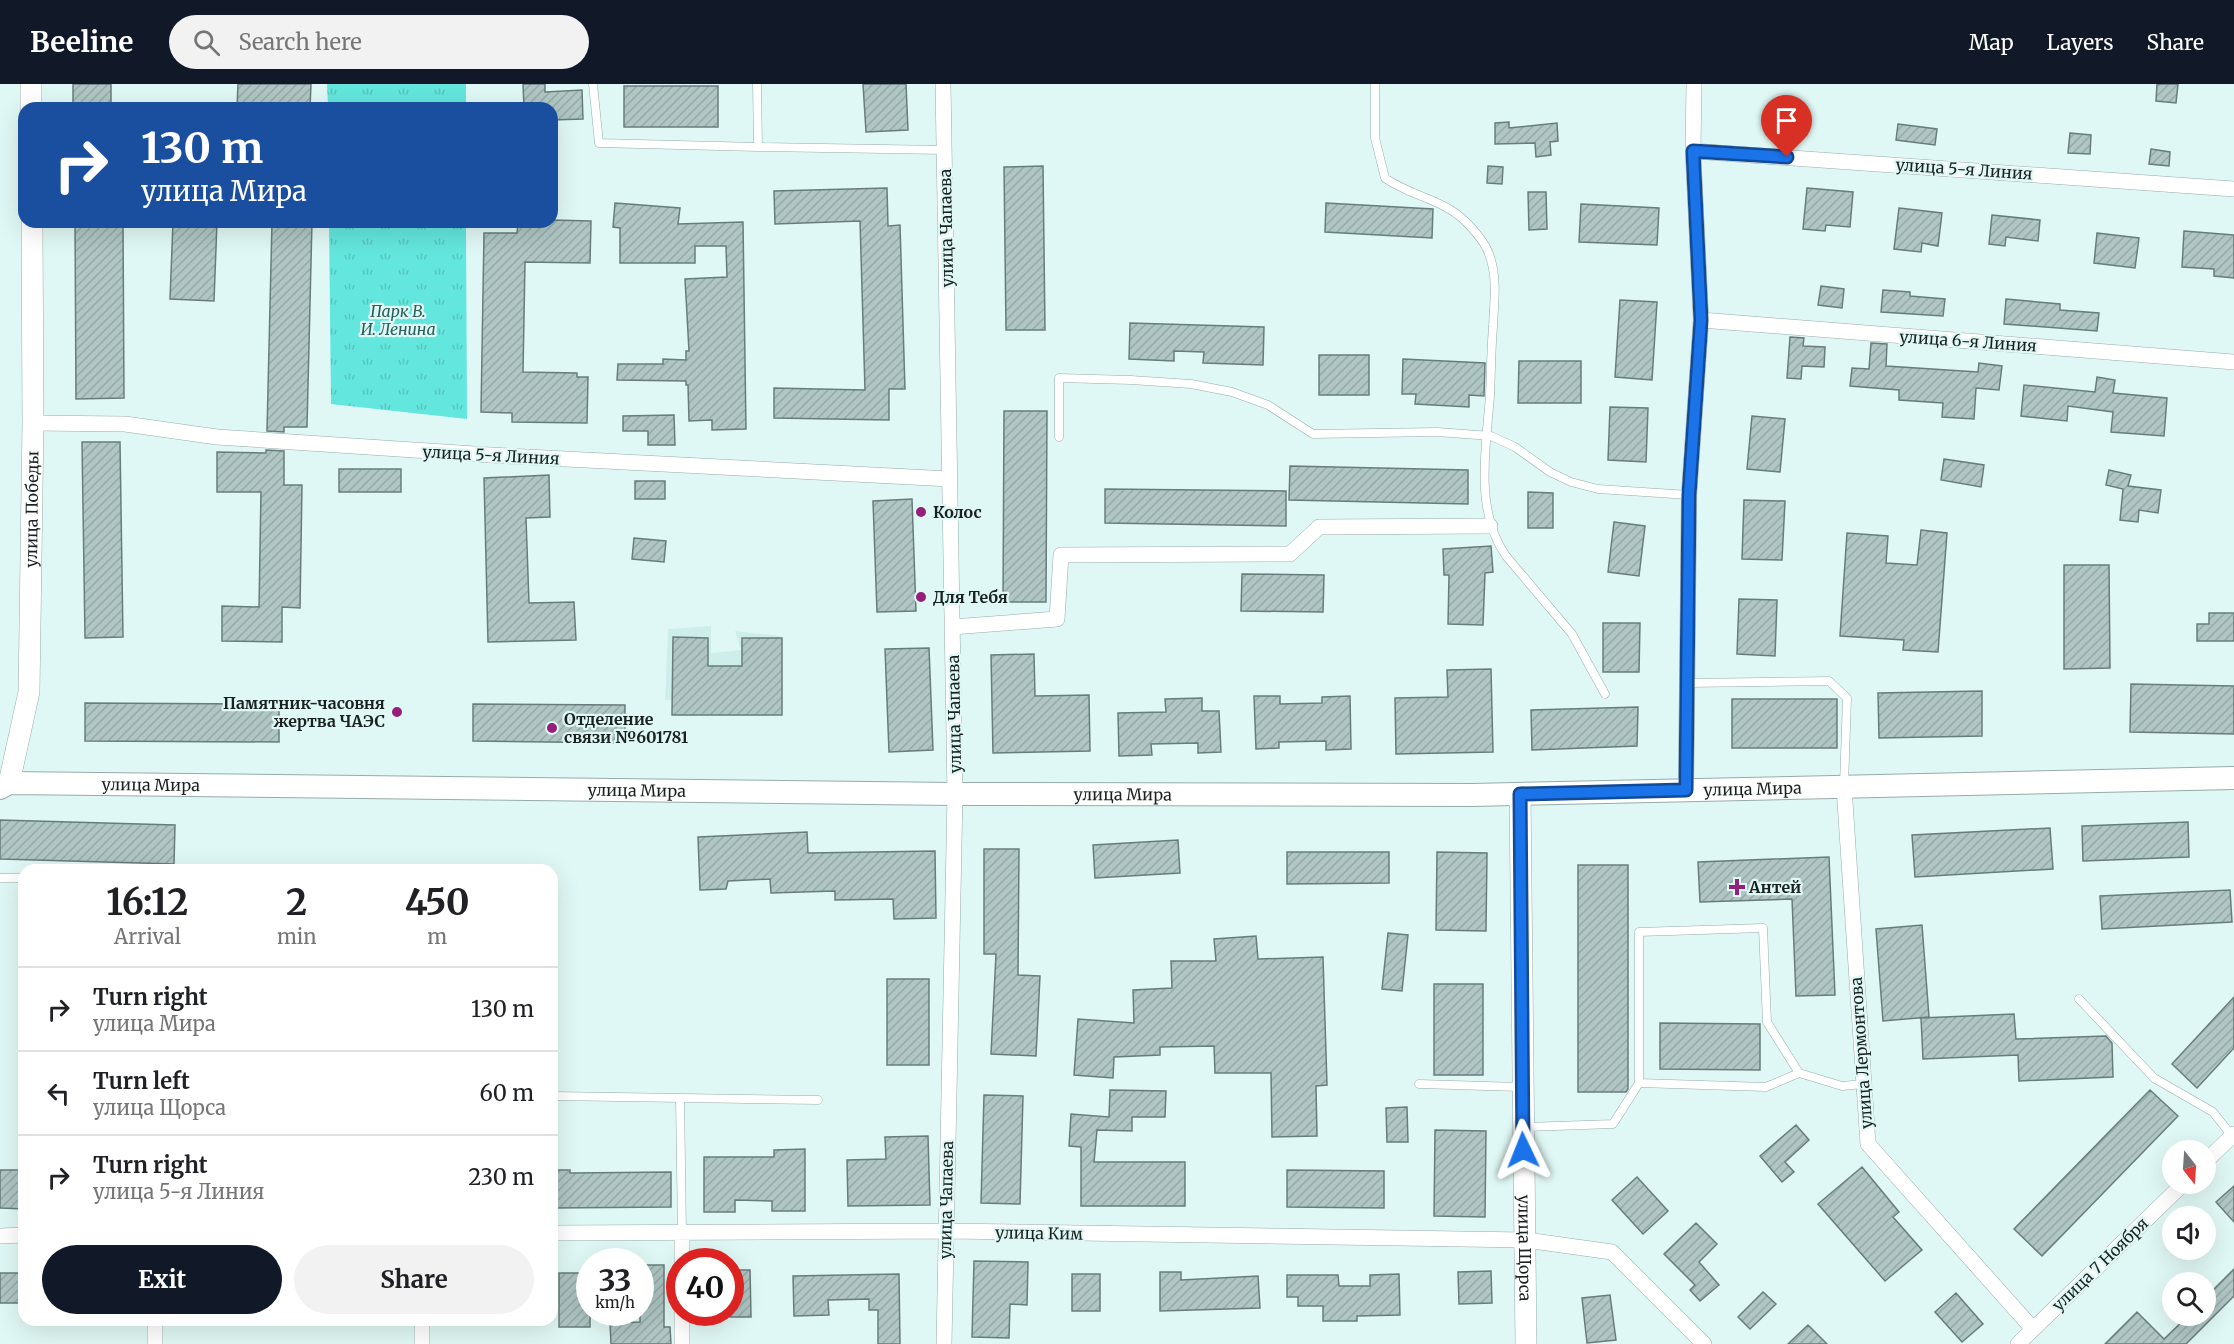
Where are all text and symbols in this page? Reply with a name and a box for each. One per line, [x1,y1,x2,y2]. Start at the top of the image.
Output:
search box [169,15,589,69]
text: Beeline [30,24,133,60]
icon: search [190,26,223,59]
text: Search here [238,28,362,56]
text: Map [1969,29,2014,56]
text: Layers [2047,29,2114,56]
text: Share [2147,29,2204,56]
pin [1761,95,1812,157]
icon: arrive [1770,104,1803,137]
text: 130 m [141,122,263,174]
icon: right [42,126,120,204]
street label: улица 5-я Линия [1895,154,2033,184]
street label: улица Чапаева [935,168,957,287]
text: улица Мира [141,174,307,208]
park label: Парк В. И. Ленина [360,301,436,339]
street label: улица 6-я Линия [1899,326,2037,356]
street label: улица 5-я Линия [422,441,560,469]
street label: улица Победы [21,450,43,568]
place label: Колос [933,502,982,522]
marker: Колос [914,505,928,519]
place label: Для Тебя [933,587,1008,607]
marker: Для Тебя [914,590,928,604]
street label: улица Чапаева [943,654,965,773]
place label: Памятник-часовня жертва ЧАЭС [223,693,385,731]
marker: Памятник-часовня жертва ЧАЭС [390,705,404,719]
place label: Отделение связи №601781 [564,709,689,747]
marker: Отделение связи №601781 [545,721,559,735]
street label: улица Мира [101,774,200,795]
street label: улица Мира [1703,778,1802,800]
street label: улица Мира [587,780,686,801]
street label: улица Мира [1073,784,1172,804]
place label: Антей [1748,877,1801,897]
text: 16:12 [106,880,189,925]
text: 2 [286,880,307,925]
text: 450 [405,880,470,925]
marker: Антей [1730,880,1744,894]
text: Arrival [114,924,181,949]
text: min [277,924,316,949]
text: m [427,924,447,949]
street label: улица Лермонтова [1846,976,1876,1130]
text: Turn right [93,983,207,1011]
icon: right [42,993,75,1026]
text: 130 m [471,995,534,1023]
text: улица Мира [93,1011,216,1036]
text: Turn left [93,1067,190,1095]
icon: left [42,1077,75,1110]
text: 60 m [480,1079,534,1107]
text: улица Щорса [93,1095,226,1120]
position arrow [1491,1118,1555,1182]
street label: улица Чапаева [935,1140,957,1259]
north arrow [2162,1140,2216,1194]
map controls [2162,1140,2216,1326]
text: Turn right [93,1151,207,1179]
icon: right [42,1161,75,1194]
text: 230 m [468,1163,534,1191]
text: улица 5-я Линия [93,1179,264,1204]
street label: улица Щорса [1514,1195,1536,1302]
button: sound [2162,1206,2216,1260]
street label: улица 7 Ноября [2048,1213,2152,1315]
street label: улица Ким [995,1222,1083,1244]
button: Exit [42,1245,282,1314]
button: Share [294,1245,534,1314]
speed limit sign: 40 [666,1248,744,1326]
text: 33 [598,1261,632,1299]
button: search [2162,1272,2216,1326]
text: km/h [595,1293,635,1312]

